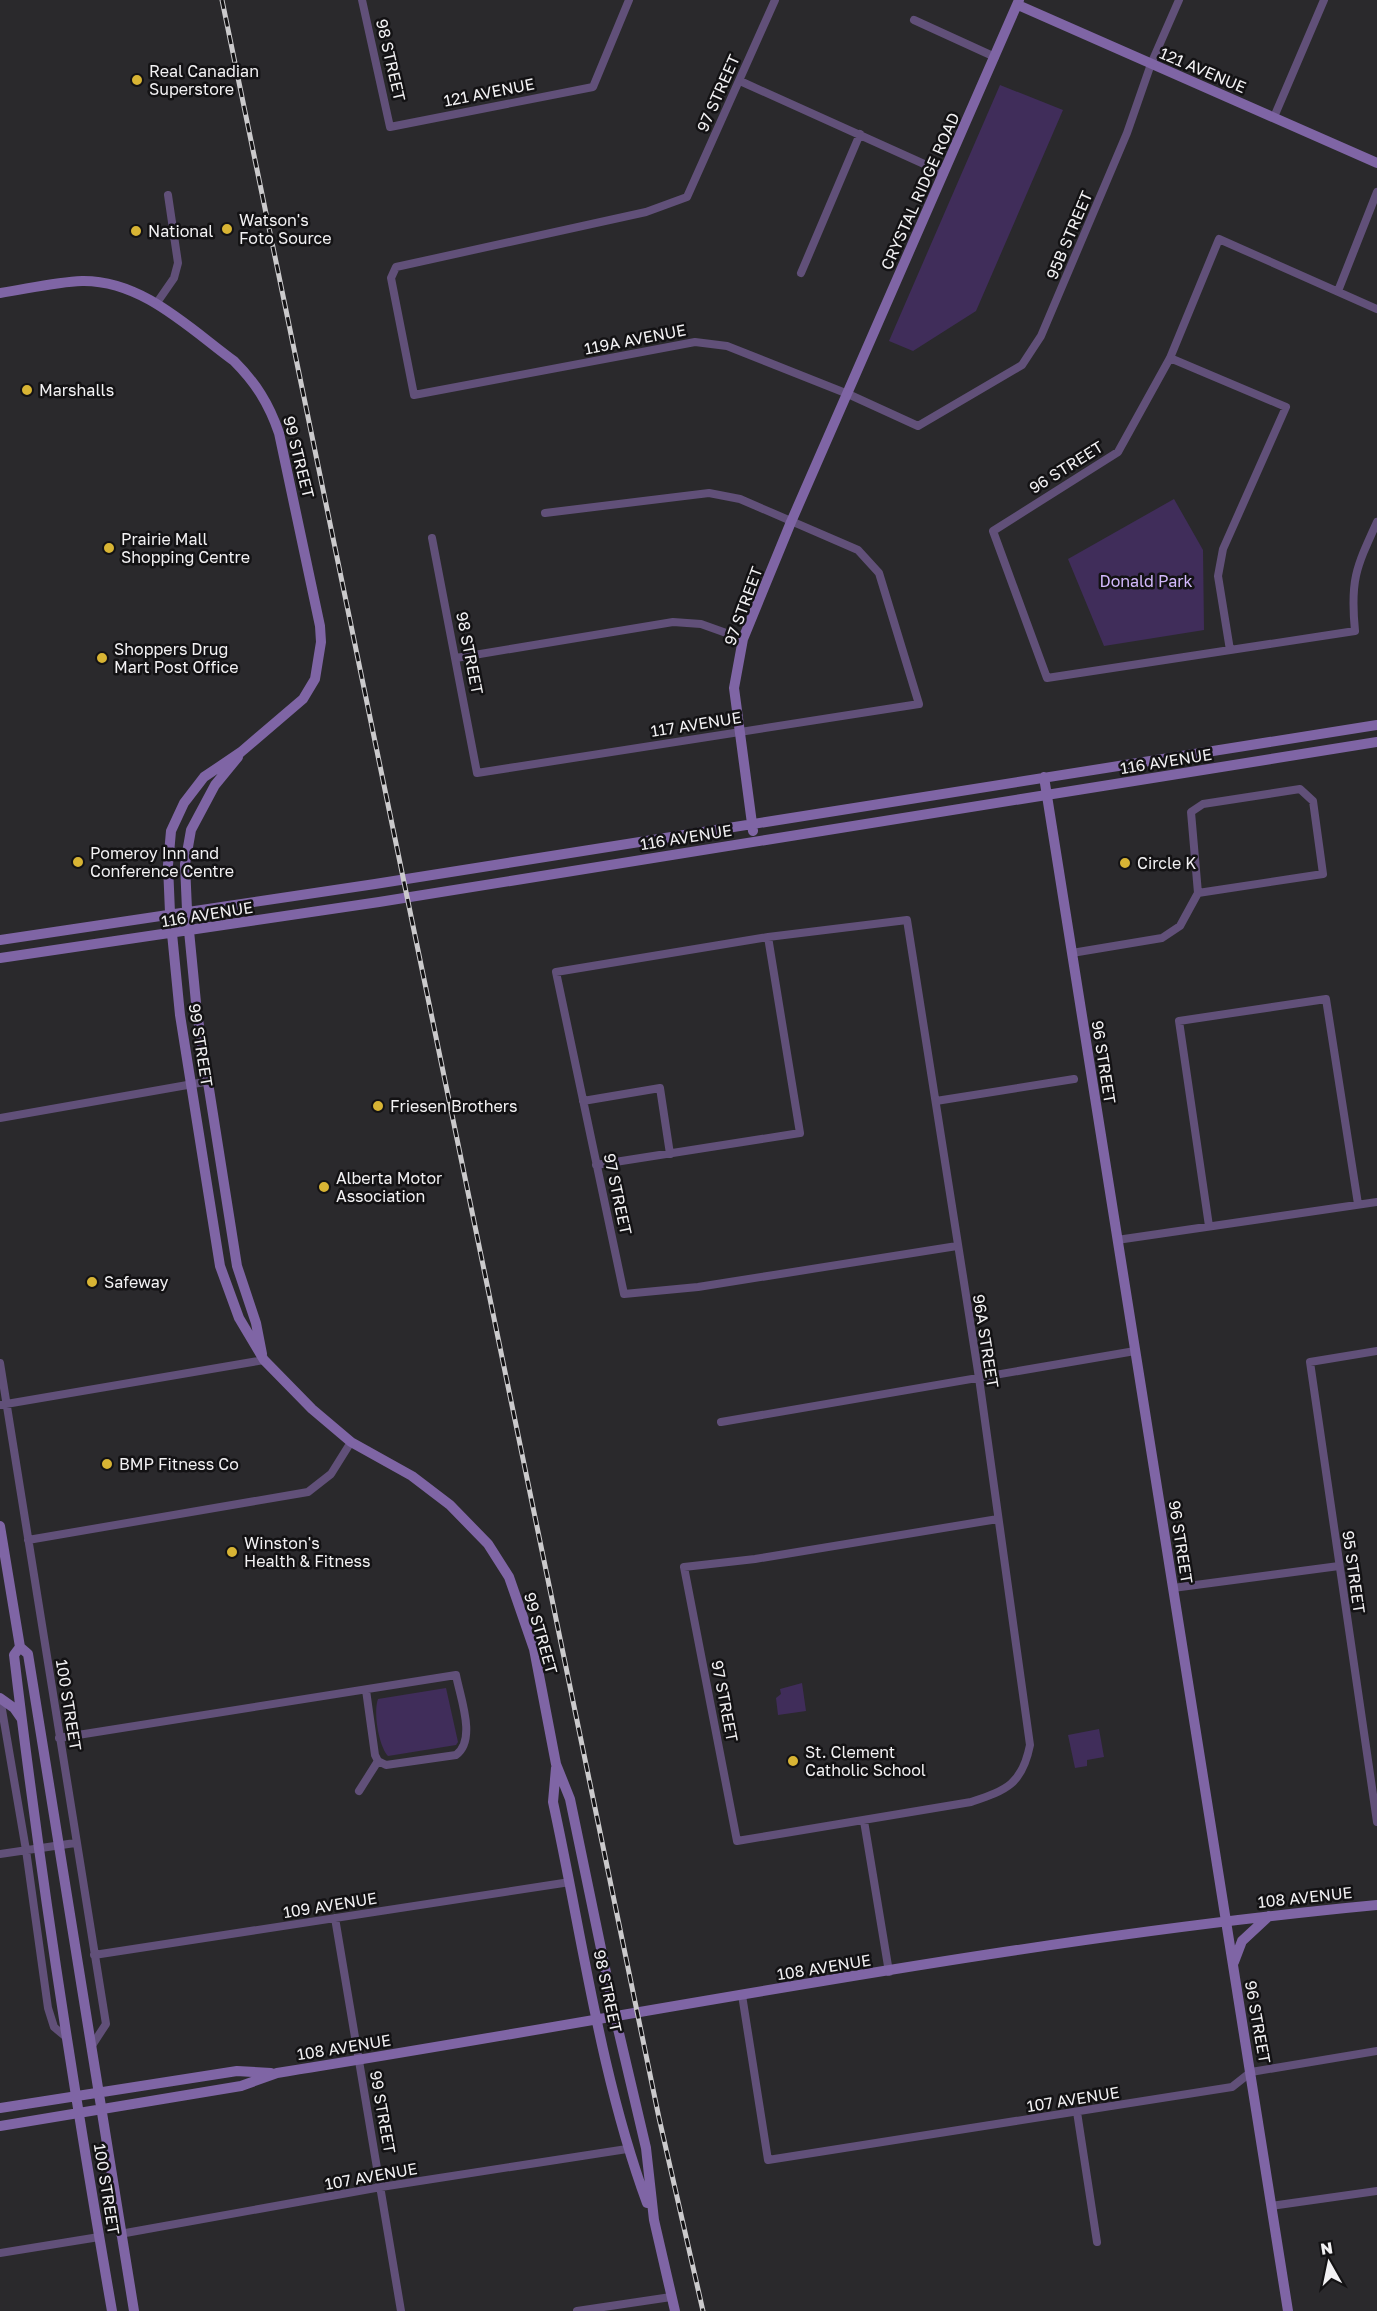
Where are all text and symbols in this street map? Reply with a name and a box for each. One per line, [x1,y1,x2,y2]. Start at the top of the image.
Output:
street label: 98 STREET [372,17,410,103]
street label: 121 AVENUE [1157,43,1249,97]
street label: 97 STREET [692,51,744,135]
place label: Real Canadian Superstore [149,61,259,99]
marker: Real Canadian Superstore [130,73,144,87]
street label: 121 AVENUE [442,73,536,111]
street label: CRYSTAL RIDGE ROAD [876,109,964,273]
street label: 95B STREET [1041,188,1097,282]
place label: Watson's Foto Source [239,210,332,248]
place label: National [148,221,213,241]
marker: Watson's Foto Source [220,222,234,236]
marker: National [129,224,143,238]
street label: 119A AVENUE [582,319,688,359]
place label: Marshalls [39,380,114,400]
marker: Marshalls [20,383,34,397]
street label: 99 STREET [279,414,319,500]
street label: 96 STREET [1025,436,1107,498]
place label: Prairie Mall Shopping Centre [121,529,250,567]
marker: Prairie Mall Shopping Centre [102,541,116,555]
street label: 97 STREET [719,564,767,648]
park label: Donald Park [1099,571,1193,591]
street label: 98 STREET [452,610,488,696]
place label: Shoppers Drug Mart Post Office [114,639,239,677]
marker: Shoppers Drug Mart Post Office [95,651,109,665]
street label: 117 AVENUE [649,707,743,741]
street label: 116 AVENUE [1119,744,1213,778]
street label: 116 AVENUE [639,820,733,854]
place label: Pomeroy Inn and Conference Centre [90,843,234,881]
place label: Circle K [1137,853,1196,873]
marker: Pomeroy Inn and Conference Centre [71,855,85,869]
marker: Circle K [1118,856,1132,870]
street label: 116 AVENUE [160,897,254,931]
street label: 99 STREET [185,1002,217,1088]
street label: 96 STREET [1088,1019,1120,1105]
place label: Friesen Brothers [390,1096,518,1116]
marker: Friesen Brothers [371,1099,385,1113]
street label: 97 STREET [600,1152,636,1237]
place label: Alberta Motor Association [336,1168,442,1206]
marker: Alberta Motor Association [317,1180,331,1194]
place label: Safeway [104,1272,168,1292]
marker: Safeway [85,1275,99,1289]
street label: 96A STREET [969,1293,1003,1389]
place label: BMP Fitness Co [119,1454,239,1474]
marker: BMP Fitness Co [100,1457,114,1471]
street label: 96 STREET [1165,1499,1197,1585]
street label: 95 STREET [1338,1529,1370,1615]
place label: Winston's Health & Fitness [244,1533,371,1571]
marker: Winston's Health & Fitness [225,1545,239,1559]
street label: 99 STREET [520,1590,562,1676]
street label: 100 STREET [52,1658,86,1752]
street label: 97 STREET [707,1659,743,1744]
place label: St. Clement Catholic School [805,1742,926,1780]
marker: St. Clement Catholic School [786,1754,800,1768]
street label: 108 AVENUE [1257,1882,1353,1912]
street label: 109 AVENUE [282,1888,378,1922]
street label: 98 STREET [589,1948,627,2034]
street label: 108 AVENUE [776,1950,872,1984]
street label: 96 STREET [1241,1979,1275,2065]
street label: 108 AVENUE [296,2030,392,2064]
street label: 99 STREET [366,2069,400,2155]
street label: 107 AVENUE [1025,2082,1121,2116]
street label: 100 STREET [90,2142,124,2236]
street label: 107 AVENUE [323,2158,419,2194]
north arrow [1299,2233,1359,2293]
text: N [1319,2237,1334,2259]

